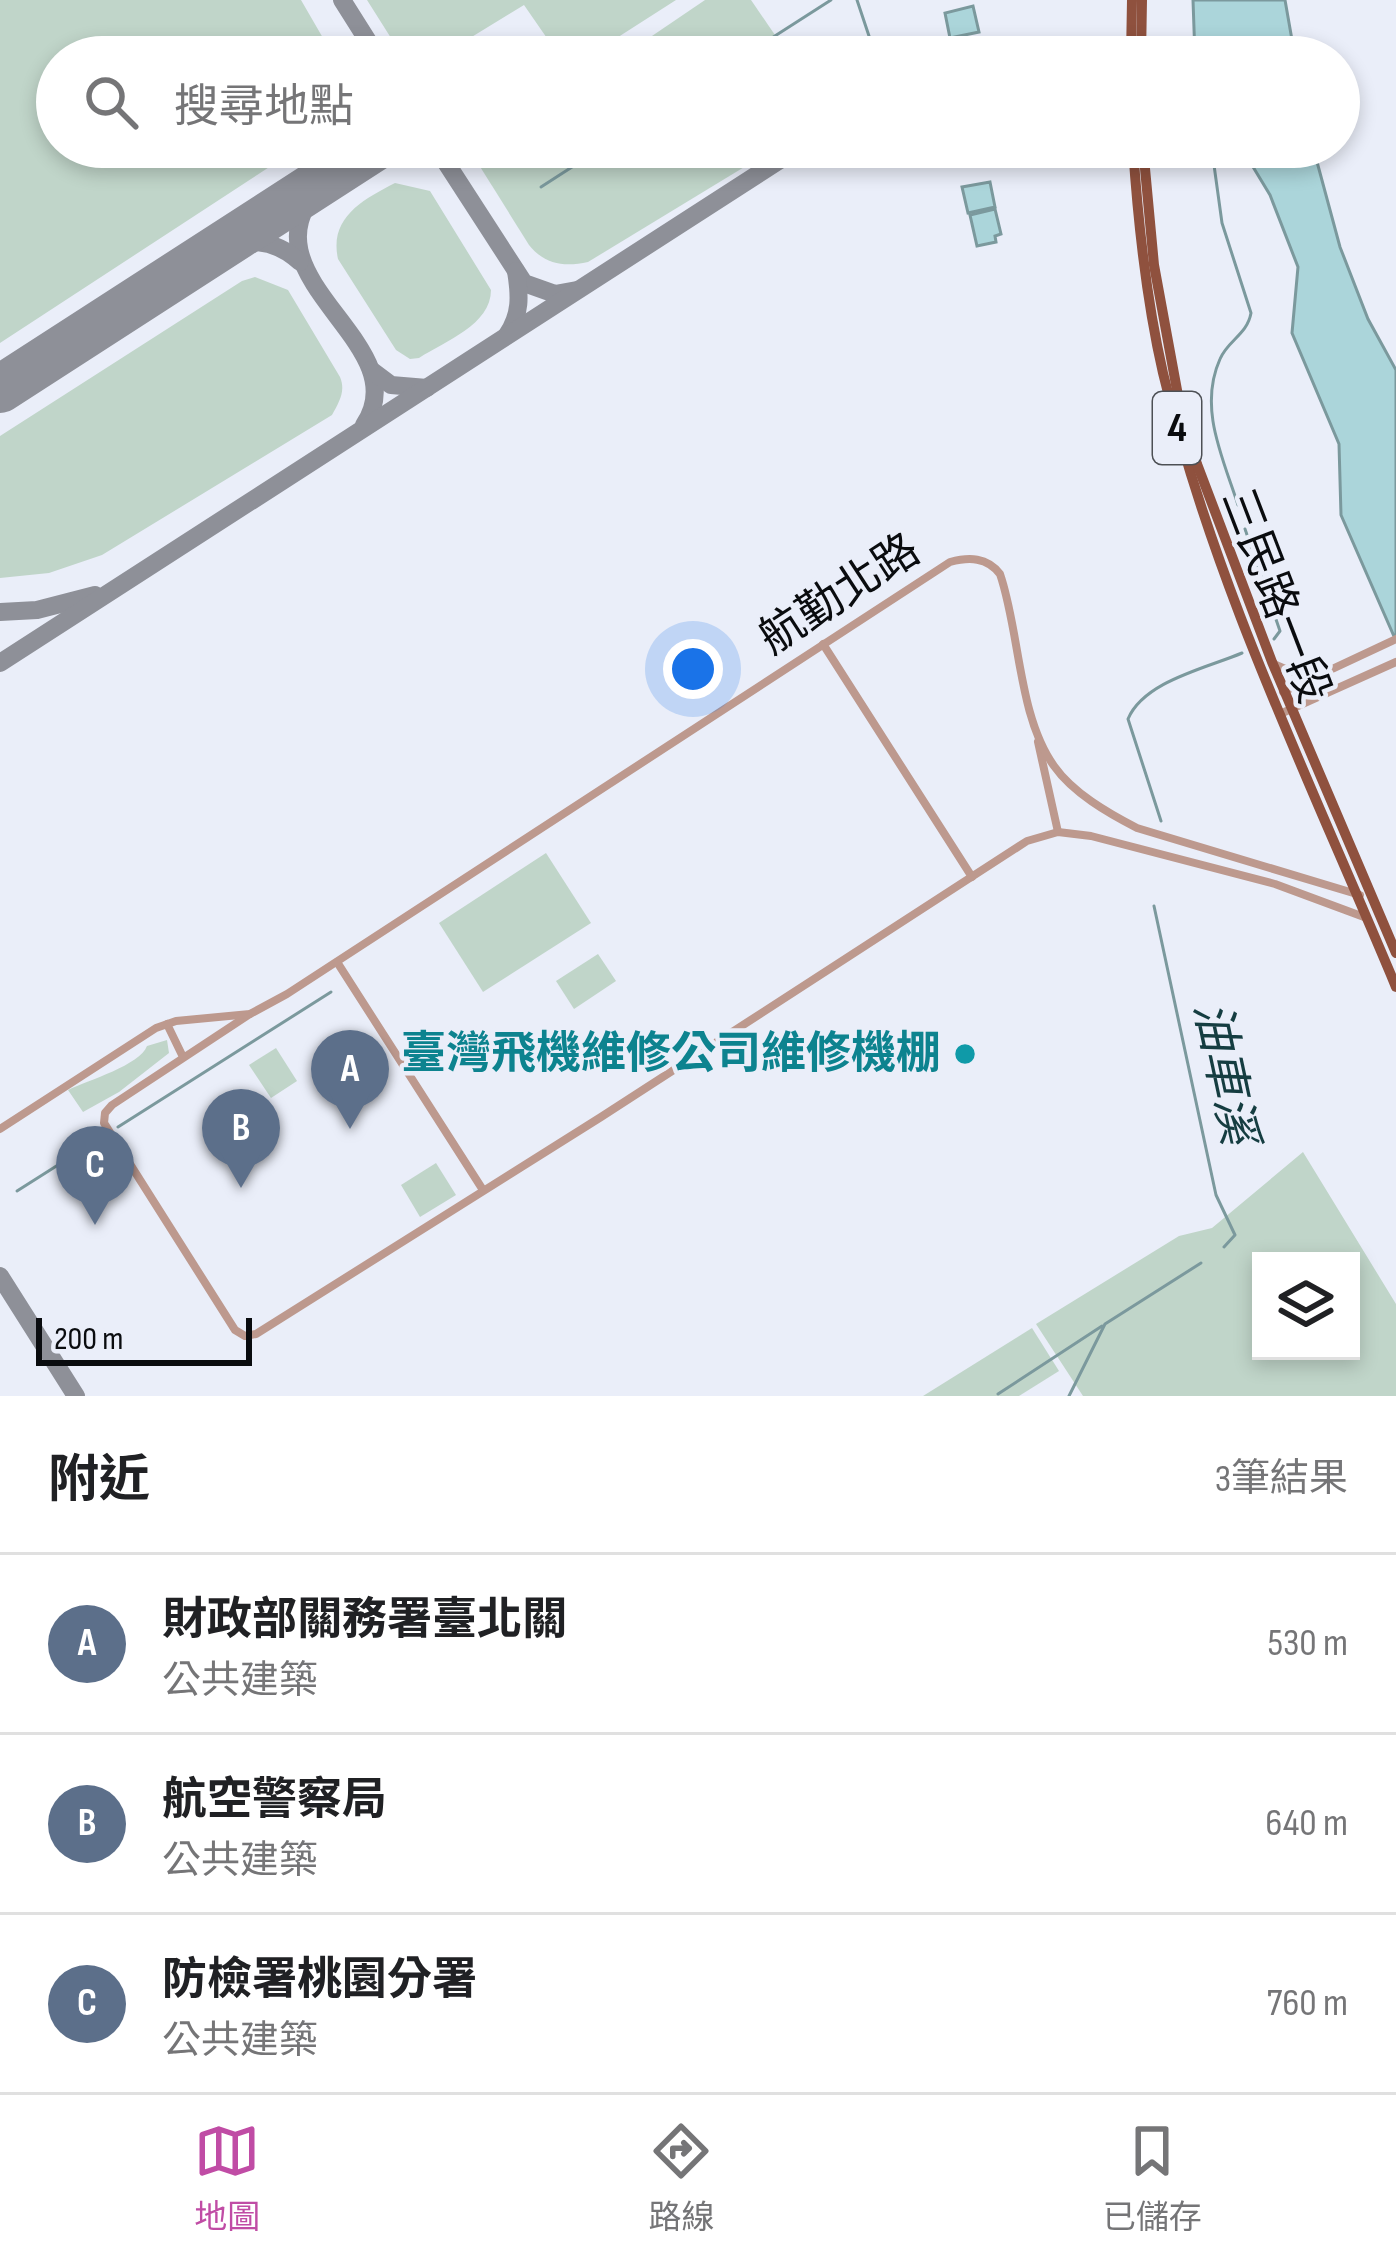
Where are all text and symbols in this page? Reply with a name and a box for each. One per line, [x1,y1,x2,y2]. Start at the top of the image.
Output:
search box [36,36,1360,168]
icon: search [78,69,144,135]
text: 搜尋地點 [174,80,354,135]
road number: 4 [1153,392,1201,464]
street label: 三民路一段 [1209,481,1341,711]
street label: 航勤北路 [750,523,930,667]
your location [663,639,723,699]
water label: 油車溪 [1181,997,1268,1155]
place label: 臺灣飛機維修公司維修機棚 [401,1027,941,1082]
pin: A [311,1030,389,1129]
marker: 臺灣飛機維修公司維修機棚 [952,1041,978,1067]
pin: B [202,1089,280,1188]
pin: C [56,1126,134,1225]
map controls [1252,1252,1360,1360]
button: layers [1252,1252,1360,1360]
scale bar [36,1312,252,1365]
text: 200 m [54,1319,123,1359]
text: 附近 [48,1450,150,1511]
text: 3筆結果 [1215,1456,1348,1503]
text: 財政部關務署臺北關 [162,1593,567,1648]
text: A [78,1620,96,1667]
text: 530 m [1267,1620,1348,1667]
text: 公共建築 [162,1658,318,1705]
text: 航空警察局 [162,1773,387,1828]
text: B [78,1800,96,1847]
text: 640 m [1265,1800,1348,1847]
text: 公共建築 [162,1838,318,1885]
text: 防檢署桃園分署 [162,1953,477,2008]
text: C [77,1980,97,2027]
text: 760 m [1267,1980,1348,2027]
text: 公共建築 [162,2018,318,2065]
tab: 地圖 [194,2118,260,2238]
tab: 路線 [648,2118,714,2238]
tab: 已儲存 [1103,2118,1202,2238]

